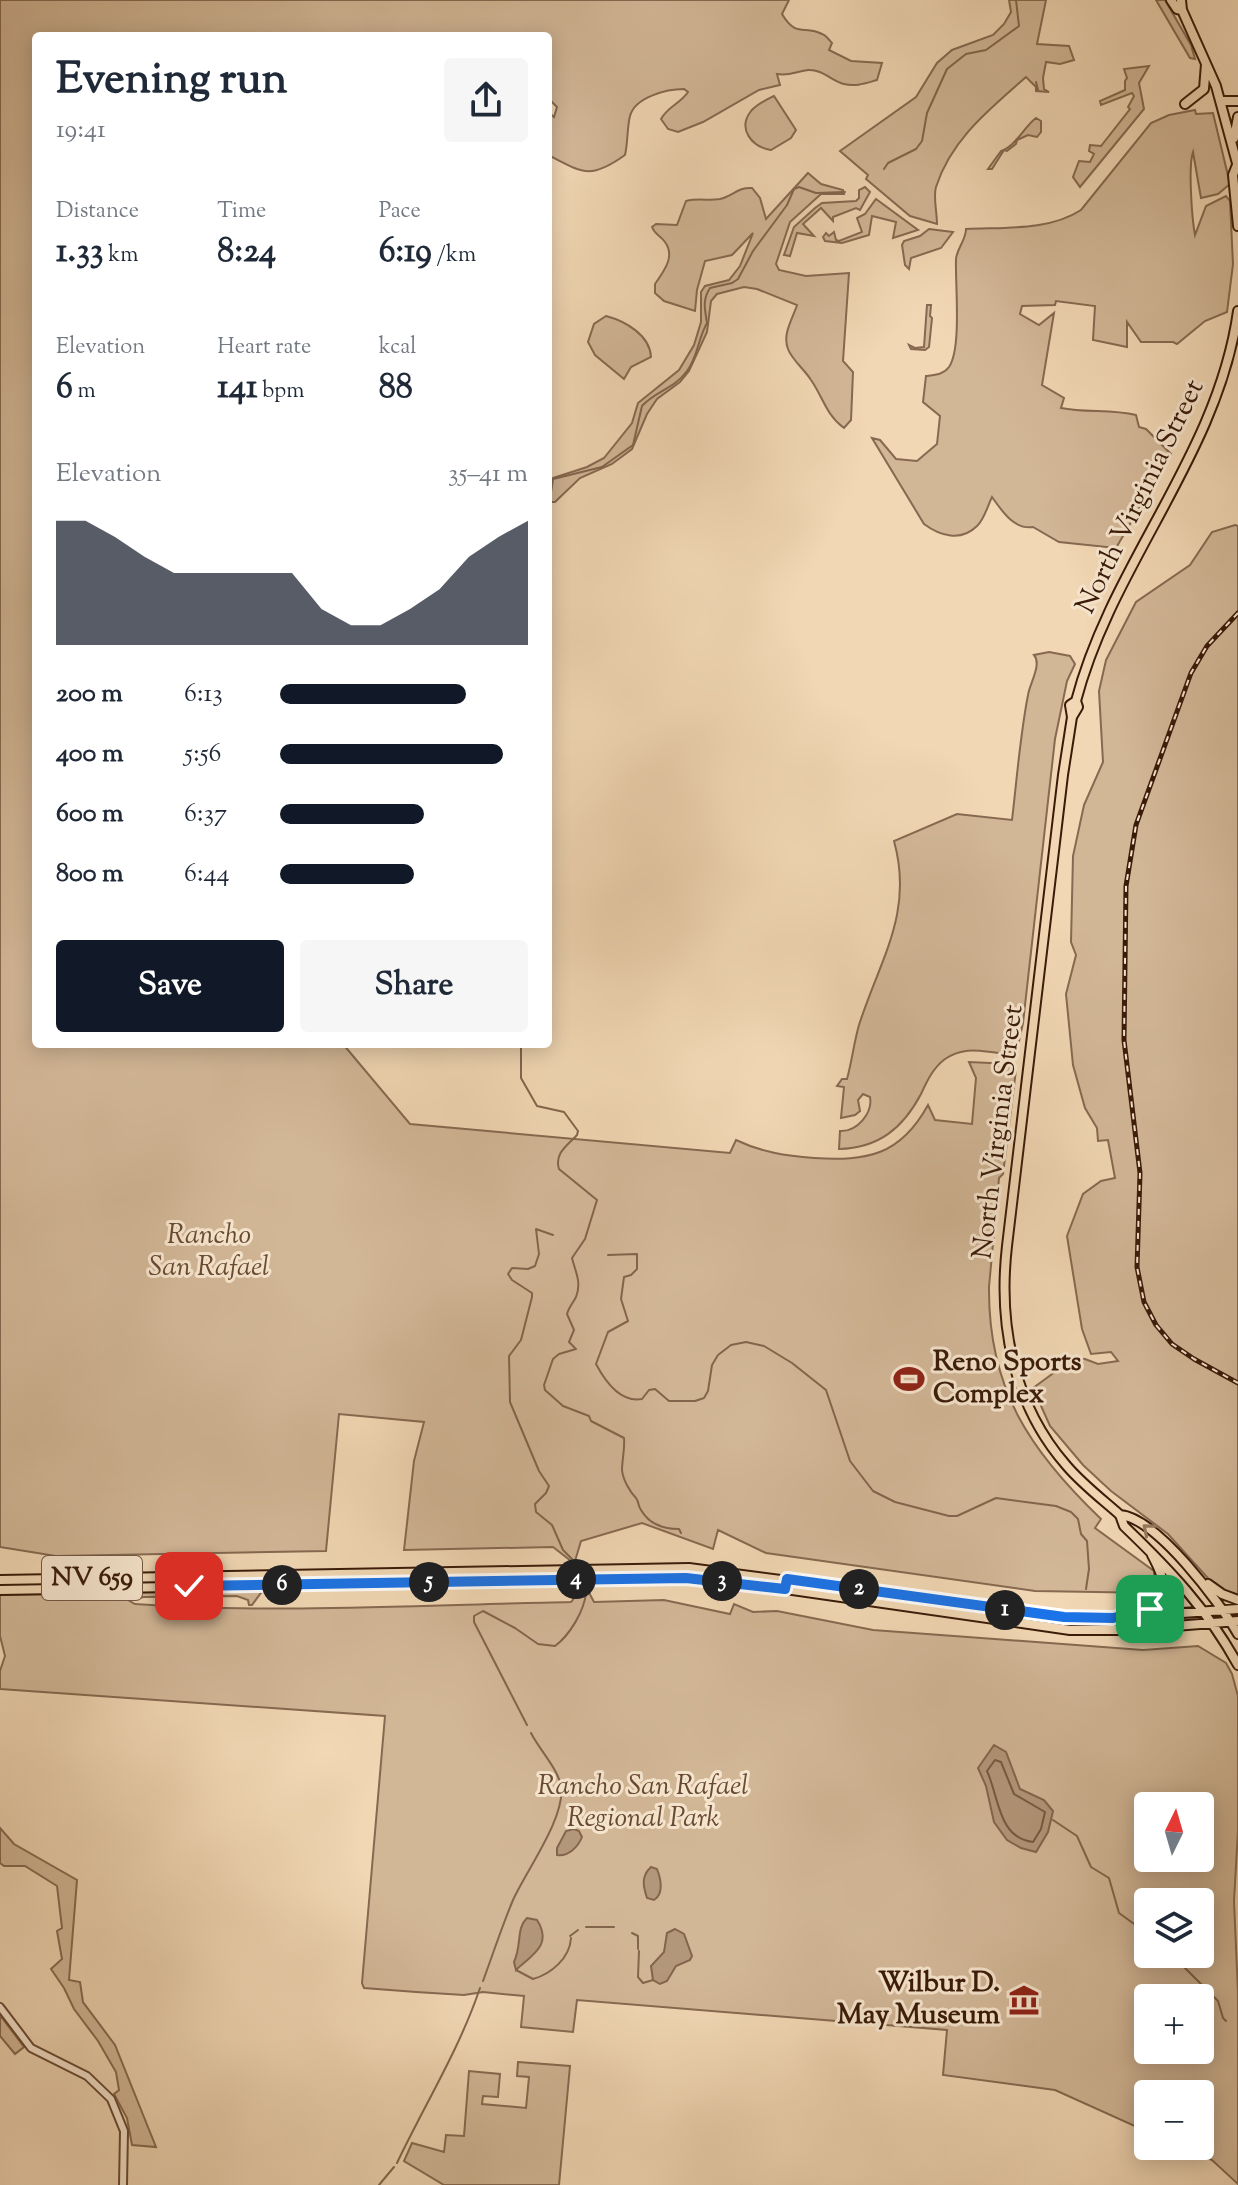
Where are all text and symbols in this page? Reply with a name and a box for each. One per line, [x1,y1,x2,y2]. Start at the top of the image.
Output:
text: Evening run [56,50,288,113]
button: share [444,58,528,142]
text: 19:41 [56,112,106,149]
text: Distance [56,196,139,228]
text: Time [217,196,266,228]
text: Pace [379,196,421,228]
text: 1.33 [56,228,104,277]
text: 8:24 [217,228,276,277]
text: 6:19 [379,228,432,277]
text: km [104,240,138,272]
text: /km [432,240,476,272]
text: Elevation [56,332,145,364]
text: Heart rate [217,332,311,364]
text: kcal [379,332,416,364]
text: 6 [56,364,73,413]
text: 141 [217,364,258,413]
text: 88 [379,364,413,413]
street label: North Virginia Street [1067,373,1215,621]
text: m [73,376,96,408]
text: bpm [258,376,305,408]
text: Elevation [56,456,161,493]
text: 35–41 m [448,456,528,493]
text: 200 m [56,676,123,713]
text: 6:13 [184,676,223,713]
text: 400 m [56,736,123,773]
text: 5:56 [184,736,221,773]
text: 600 m [56,796,123,833]
text: 6:37 [184,796,227,833]
text: 800 m [56,856,124,893]
text: 6:44 [184,856,230,893]
button: Save [56,940,284,1032]
button: Share [300,940,528,1032]
street label: North Virginia Street [964,1002,1035,1262]
park label: Rancho San Rafael [149,1216,269,1288]
place label: Reno Sports Complex [933,1343,1082,1415]
sports icon: Reno Sports Complex [892,1362,926,1396]
one-way arrow [1143,1524,1157,1539]
pin [155,1552,223,1620]
road number: NV 659 [42,1556,142,1600]
pin: 4 [556,1559,596,1599]
pin: 3 [702,1561,742,1601]
pin: 5 [409,1562,449,1602]
text: 4 [570,1563,582,1595]
icon: check [167,1564,211,1608]
pin: 6 [262,1565,302,1605]
text: 3 [718,1565,726,1597]
text: 5 [425,1566,433,1598]
text: 6 [277,1569,287,1601]
pin: 2 [839,1569,879,1609]
text: 2 [854,1573,864,1605]
pin [1116,1575,1184,1643]
icon: arrive [1128,1587,1172,1631]
pin: 1 [985,1590,1025,1630]
text: 1 [1001,1594,1009,1626]
park label: Rancho San Rafael Regional Park [538,1767,748,1839]
north arrow [1134,1792,1214,1872]
map controls [1134,1792,1214,2160]
button: layers [1134,1888,1214,1968]
place label: Wilbur D. May Museum [837,1964,1001,2036]
museum icon: Wilbur D. May Museum [1007,1983,1041,2017]
button: + [1134,1984,1214,2064]
button: − [1134,2080,1214,2160]

